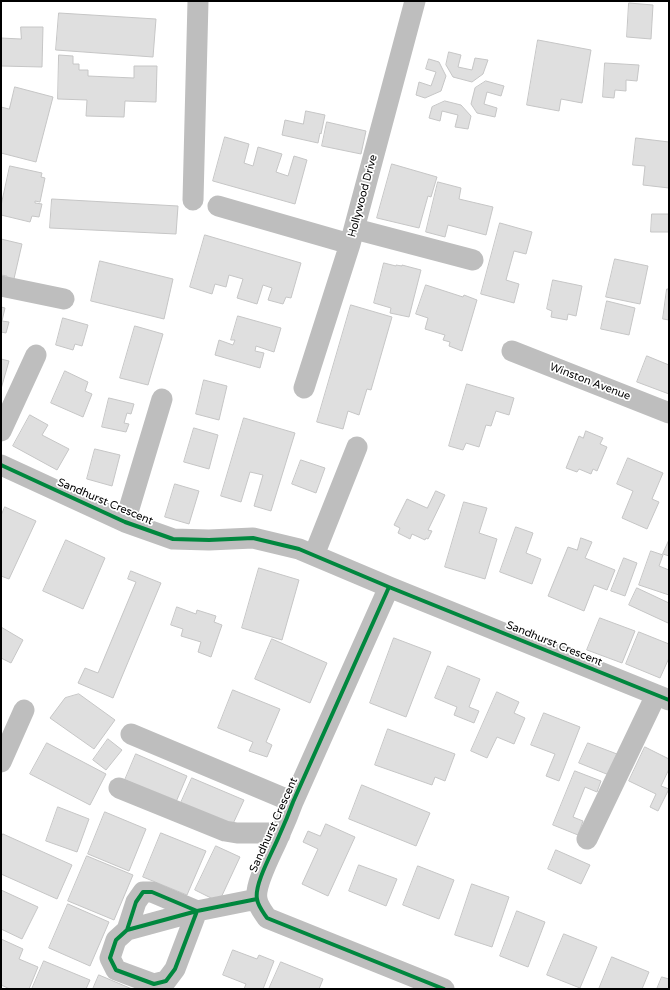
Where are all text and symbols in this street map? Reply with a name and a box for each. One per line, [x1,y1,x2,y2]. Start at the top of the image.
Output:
street label: Hollywood Drive [346,153,380,239]
street label: Winston Avenue [548,361,632,403]
street label: Sandhurst Crescent [55,476,155,528]
street label: Sandhurst Crescent [504,619,604,669]
street label: Sandhurst Crescent [247,776,301,874]

